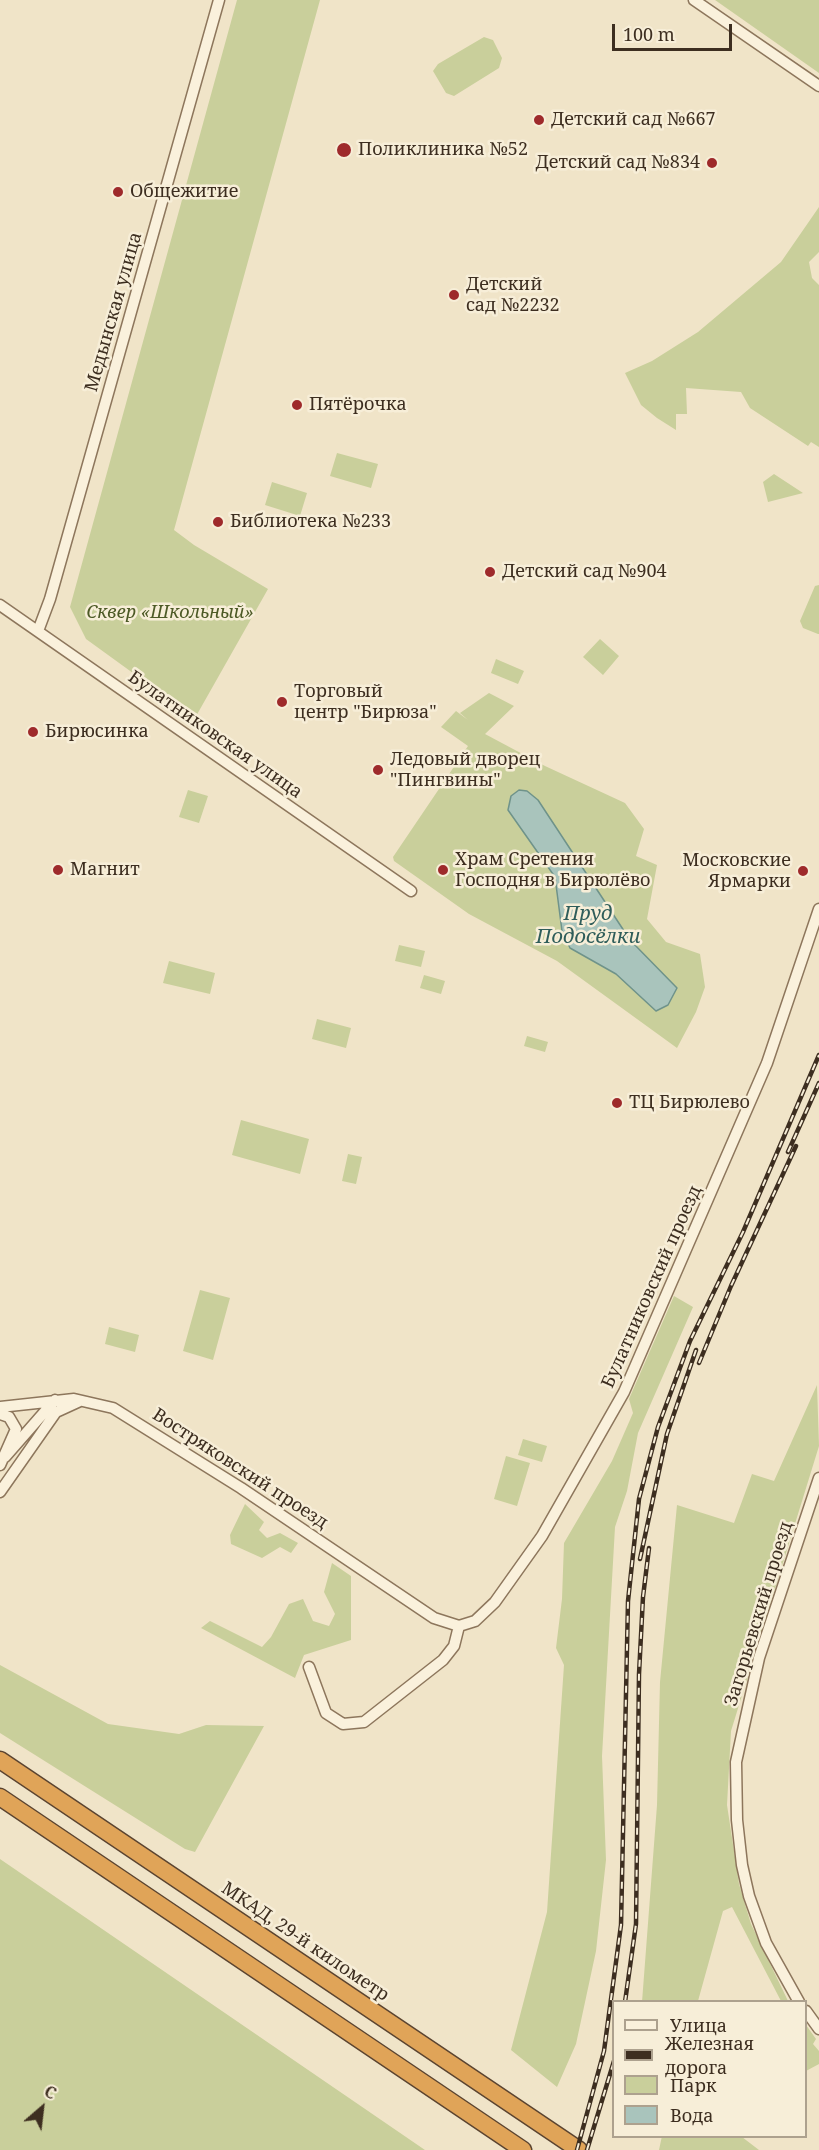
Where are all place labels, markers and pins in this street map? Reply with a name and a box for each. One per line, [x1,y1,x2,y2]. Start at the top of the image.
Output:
place label: Детский сад №667 [551,109,716,131]
marker: Детский сад №667 [532,113,546,127]
place label: Поликлиника №52 [358,139,528,161]
marker: Поликлиника №52 [335,141,353,159]
place label: Детский сад №834 [535,152,700,174]
marker: Детский сад №834 [705,156,719,170]
place label: Общежитие [130,181,238,203]
marker: Общежитие [111,185,125,199]
place label: Детский сад №2232 [466,274,560,316]
marker: Детский сад №2232 [447,288,461,302]
place label: Пятёрочка [309,394,407,416]
marker: Пятёрочка [290,398,304,412]
place label: Библиотека №233 [230,511,391,533]
marker: Библиотека №233 [211,515,225,529]
place label: Детский сад №904 [502,561,667,583]
marker: Детский сад №904 [483,565,497,579]
place label: Торговый центр "Бирюза" [294,681,437,724]
marker: Торговый центр "Бирюза" [275,695,289,709]
place label: Бирюсинка [45,721,149,743]
marker: Бирюсинка [26,725,40,739]
place label: Ледовый дворец "Пингвины" [390,749,540,792]
marker: Ледовый дворец "Пингвины" [371,763,385,777]
place label: Храм Сретения Господня в Бирюлёво [455,849,650,892]
place label: Московские Ярмарки [682,850,791,892]
place label: Магнит [70,859,140,881]
marker: Магнит [51,863,65,877]
marker: Храм Сретения Господня в Бирюлёво [436,863,450,877]
marker: Московские Ярмарки [796,864,810,878]
place label: ТЦ Бирюлево [629,1092,750,1114]
marker: ТЦ Бирюлево [610,1096,624,1110]

